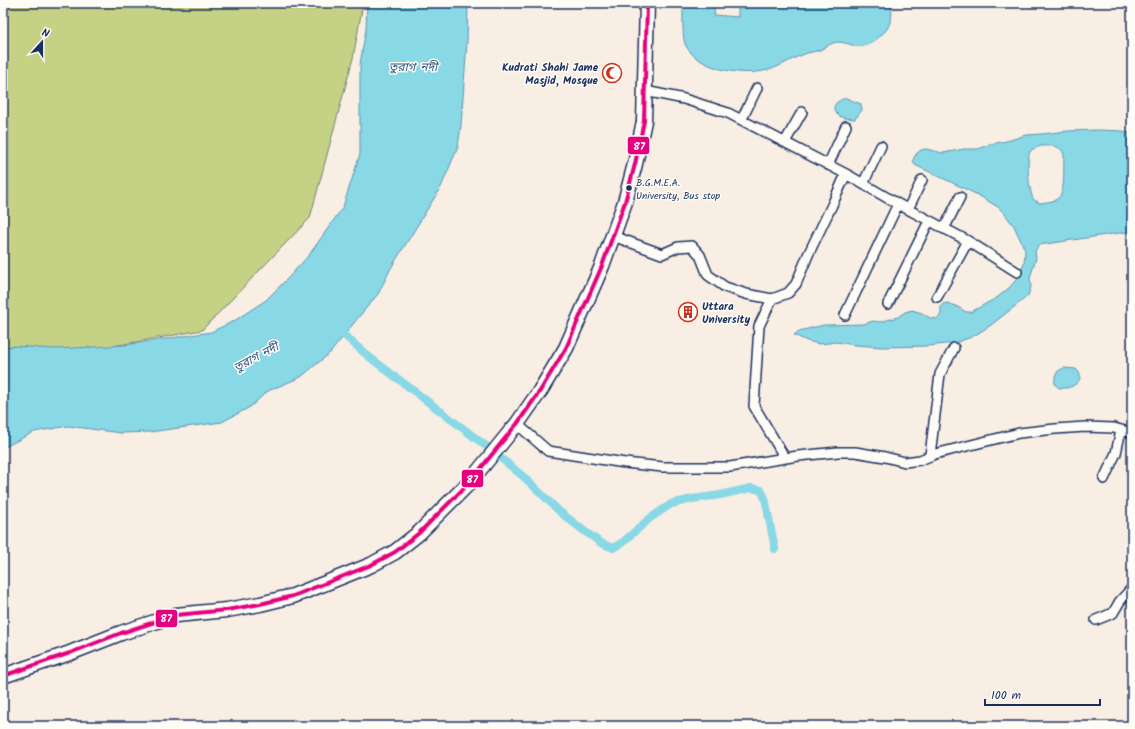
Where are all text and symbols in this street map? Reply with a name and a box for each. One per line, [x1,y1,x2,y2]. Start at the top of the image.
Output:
north arrow [22,22,62,62]
text: N [39,24,52,43]
water label: তুরাগ নদী [389,58,440,77]
place label: Kudrati Shahi Jame Masjid, Mosque [502,59,599,90]
mosque icon: Kudrati Shahi Jame Masjid, Mosque [601,62,623,84]
line badge: 87 [627,136,650,155]
text: 87 [633,138,646,156]
place label: B.G.M.E.A. University, Bus stop [636,175,720,204]
marker: B.G.M.E.A. University, Bus stop [624,183,634,193]
place label: Uttara University [702,298,750,329]
building icon: Uttara University [677,301,699,323]
water label: তুরাগ নদী [230,336,285,377]
line badge: 87 [461,469,484,488]
text: 87 [466,471,479,489]
line badge: 87 [155,609,178,628]
text: 87 [160,610,173,628]
scale bar [985,681,1100,707]
text: 100 m [991,686,1022,705]

